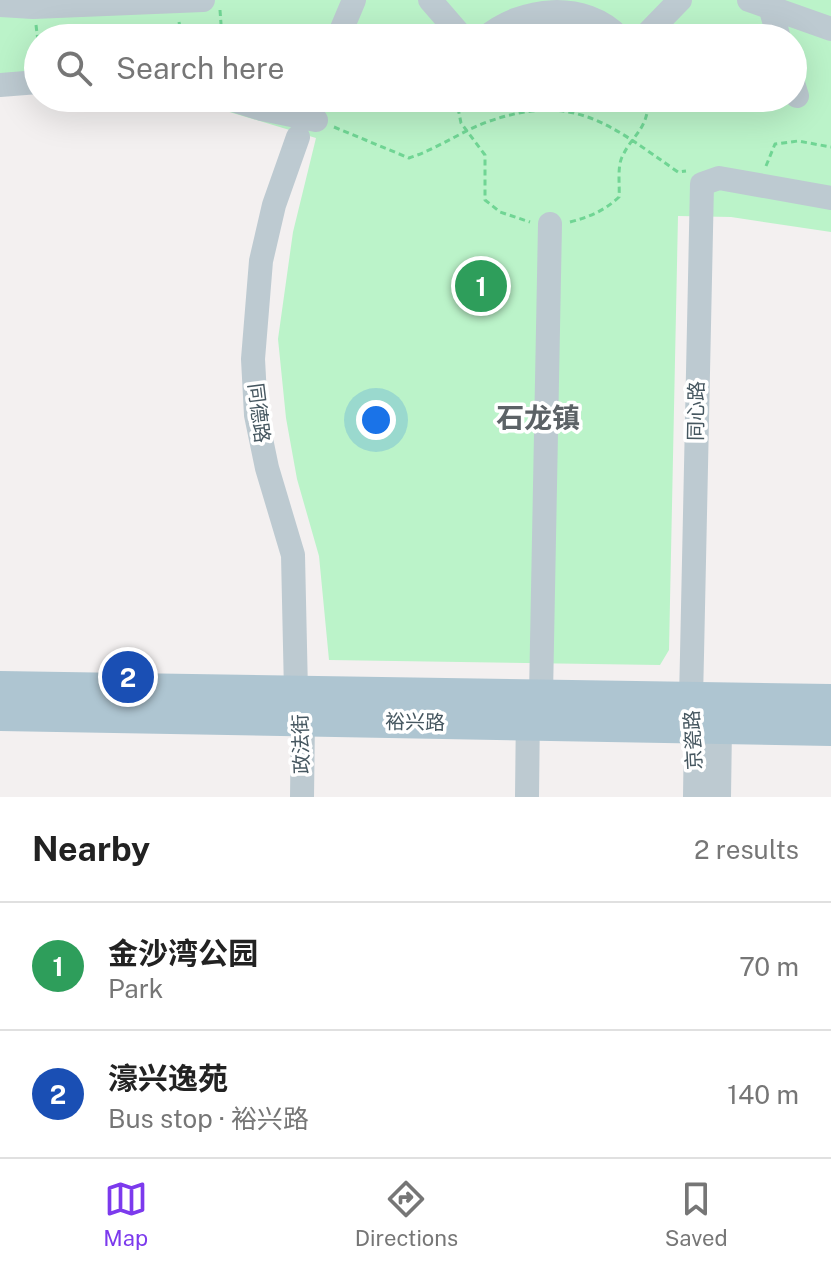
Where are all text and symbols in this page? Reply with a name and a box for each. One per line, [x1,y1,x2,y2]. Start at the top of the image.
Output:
search box [24,24,807,112]
icon: search [52,46,96,90]
text: Search here [116,50,284,86]
pin: 1 [455,256,507,316]
street label: 同心路 [683,381,709,441]
street label: 同德路 [243,382,275,444]
your location [356,400,396,440]
district label: 石龙镇 [496,401,580,434]
pin: 2 [102,647,154,707]
street label: 裕兴路 [385,709,445,735]
street label: 京瓷路 [679,709,707,771]
street label: 政法街 [288,714,314,774]
text: Nearby [32,829,150,869]
text: 2 results [694,834,799,865]
text: 金沙湾公园 [108,935,258,971]
text: 1 [52,951,64,982]
text: 70 m [739,951,799,982]
text: Park [108,973,163,1004]
text: 濠兴逸苑 [108,1060,228,1096]
text: 2 [50,1079,66,1110]
text: 140 m [727,1079,799,1110]
text: Bus stop · 裕兴路 [108,1103,309,1134]
tab: Map [103,1177,148,1251]
tab: Directions [355,1177,458,1251]
tab: Saved [665,1177,728,1251]

